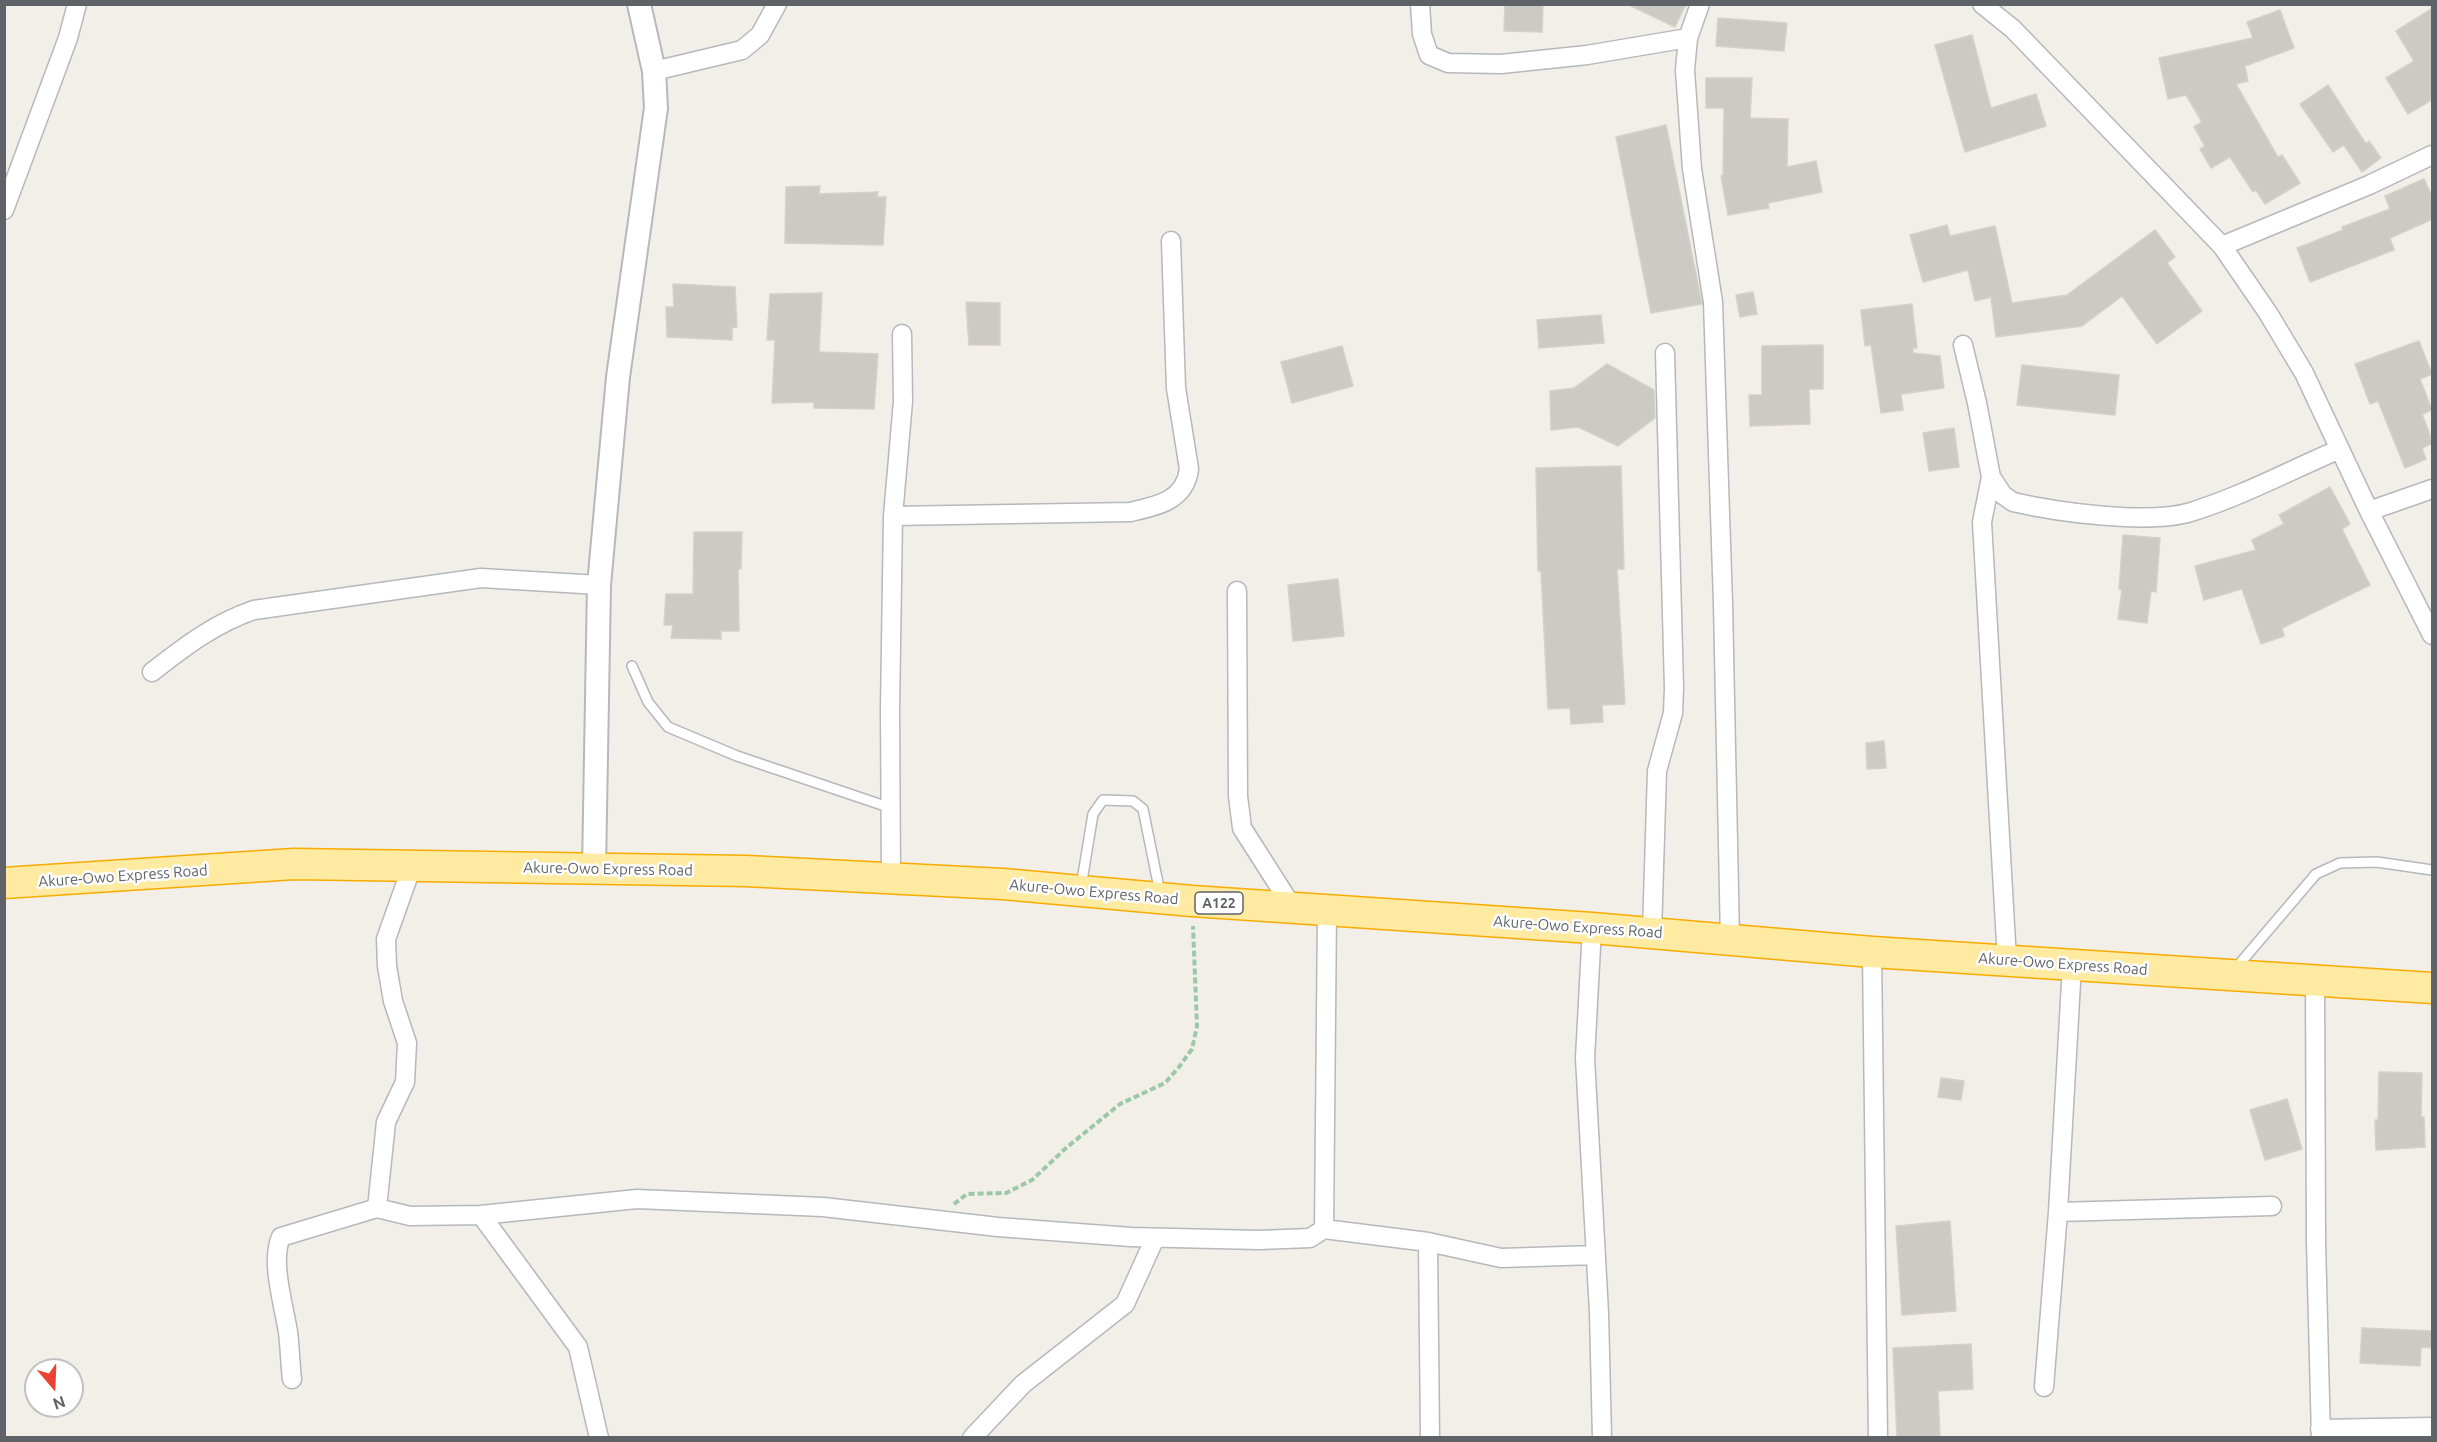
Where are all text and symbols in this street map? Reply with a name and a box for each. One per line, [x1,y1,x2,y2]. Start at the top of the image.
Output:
street label: Akure-Owo Express Road [523,859,693,879]
street label: Akure-Owo Express Road [38,861,208,891]
street label: Akure-Owo Express Road [1009,876,1179,908]
road number: A122 [1195,892,1243,914]
street label: Akure-Owo Express Road [1493,912,1663,942]
street label: Akure-Owo Express Road [1978,949,2148,979]
north arrow [24,1358,84,1418]
text: N [51,1393,68,1414]

